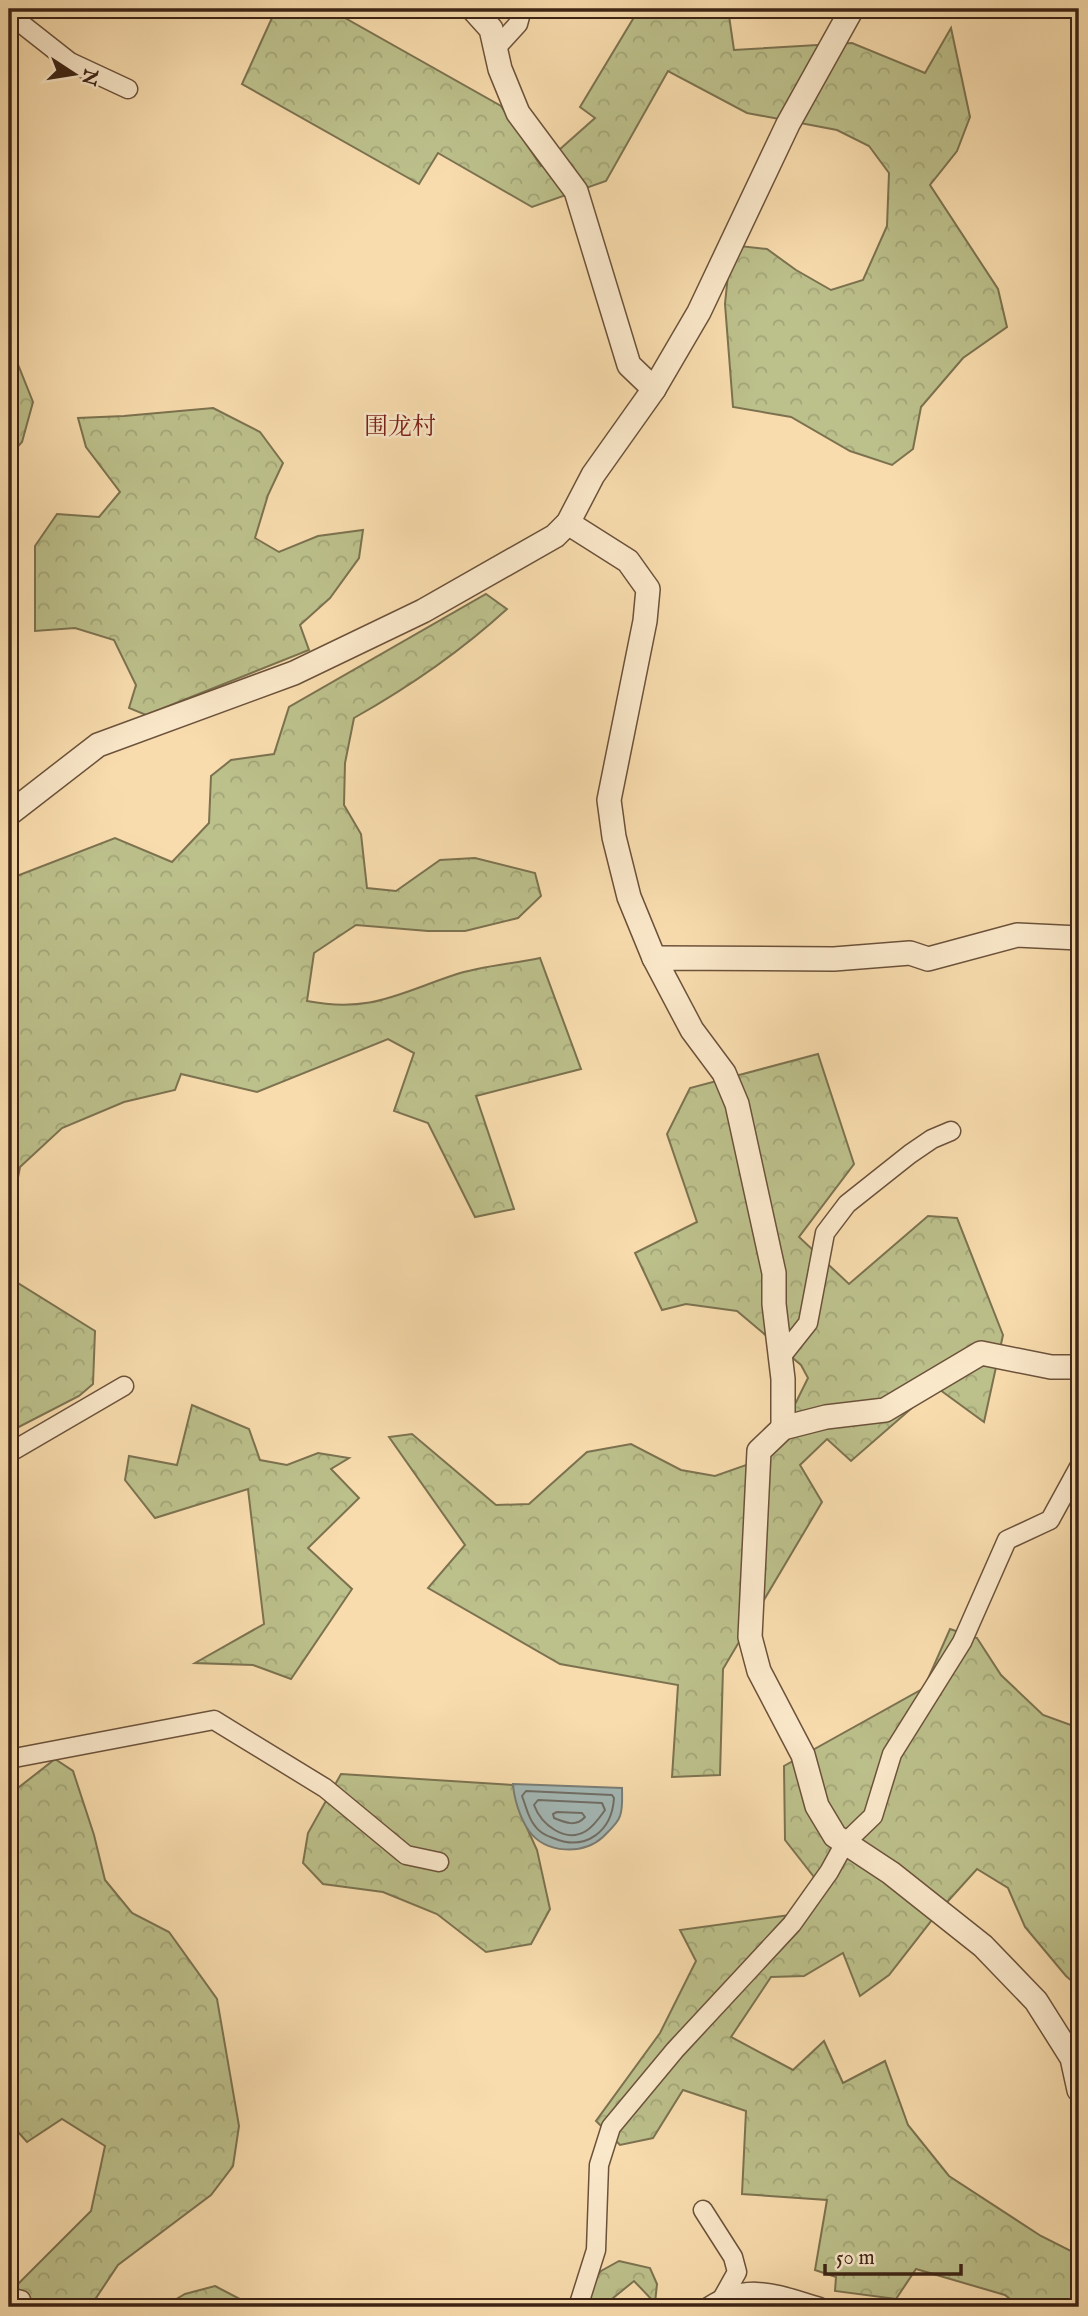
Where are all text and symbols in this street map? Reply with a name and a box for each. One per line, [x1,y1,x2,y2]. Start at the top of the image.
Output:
north arrow [38,38,108,108]
text: N [75,66,102,88]
district label: 围龙村 [364,412,436,443]
scale bar [825,2232,962,2276]
text: 50 m [836,2245,875,2272]

